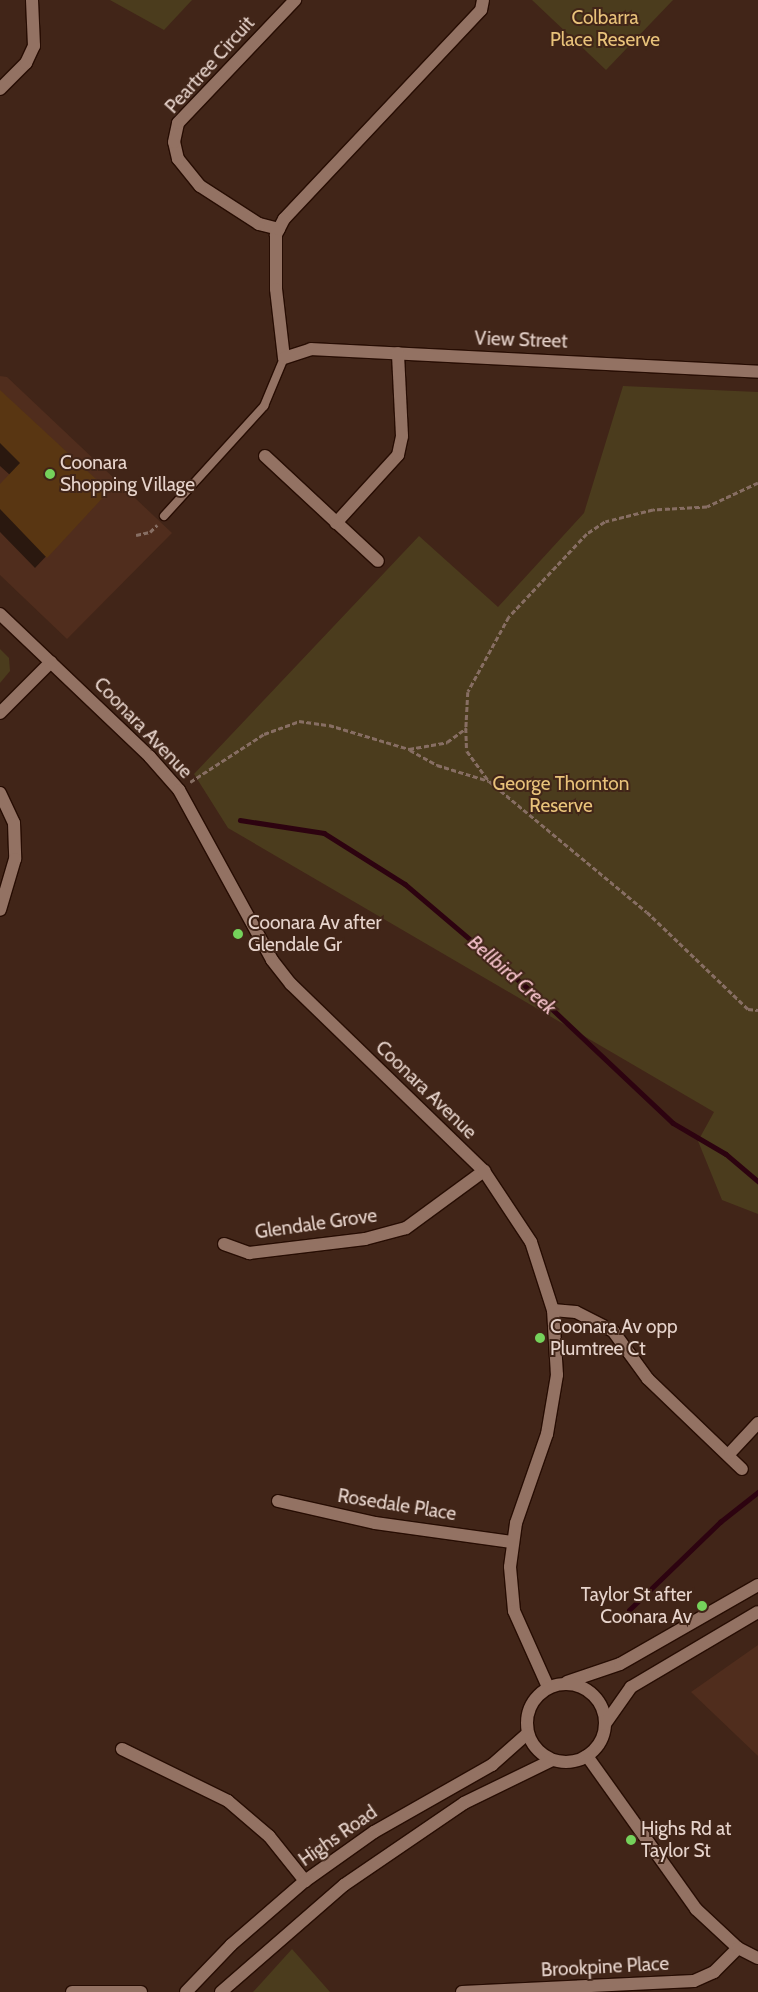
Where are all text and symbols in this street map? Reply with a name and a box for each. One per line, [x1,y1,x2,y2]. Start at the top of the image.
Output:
park label: Colbarra Place Reserve [550,7,660,51]
street label: Peartree Circuit [161,12,259,118]
street label: View Street [474,327,568,353]
place label: Coonara Shopping Village [60,452,195,496]
marker: Coonara Shopping Village [44,468,56,480]
street label: Coonara Avenue [89,673,197,783]
park label: George Thornton Reserve [493,773,629,817]
place label: Coonara Av after Glendale Gr [248,912,381,956]
marker: Coonara Av after Glendale Gr [232,928,244,940]
water label: Bellbird Creek [463,930,561,1020]
street label: Coonara Avenue [371,1036,481,1144]
street label: Glendale Grove [253,1204,379,1244]
place label: Coonara Av opp Plumtree Ct [550,1316,678,1360]
marker: Coonara Av opp Plumtree Ct [534,1332,546,1344]
street label: Rosedale Place [336,1484,458,1526]
place label: Taylor St after Coonara Av [581,1584,692,1628]
marker: Taylor St after Coonara Av [696,1600,708,1612]
street label: Highs Road [294,1801,382,1871]
place label: Highs Rd at Taylor St [641,1818,731,1862]
marker: Highs Rd at Taylor St [625,1834,637,1846]
street label: Brookpine Place [540,1952,670,1982]

